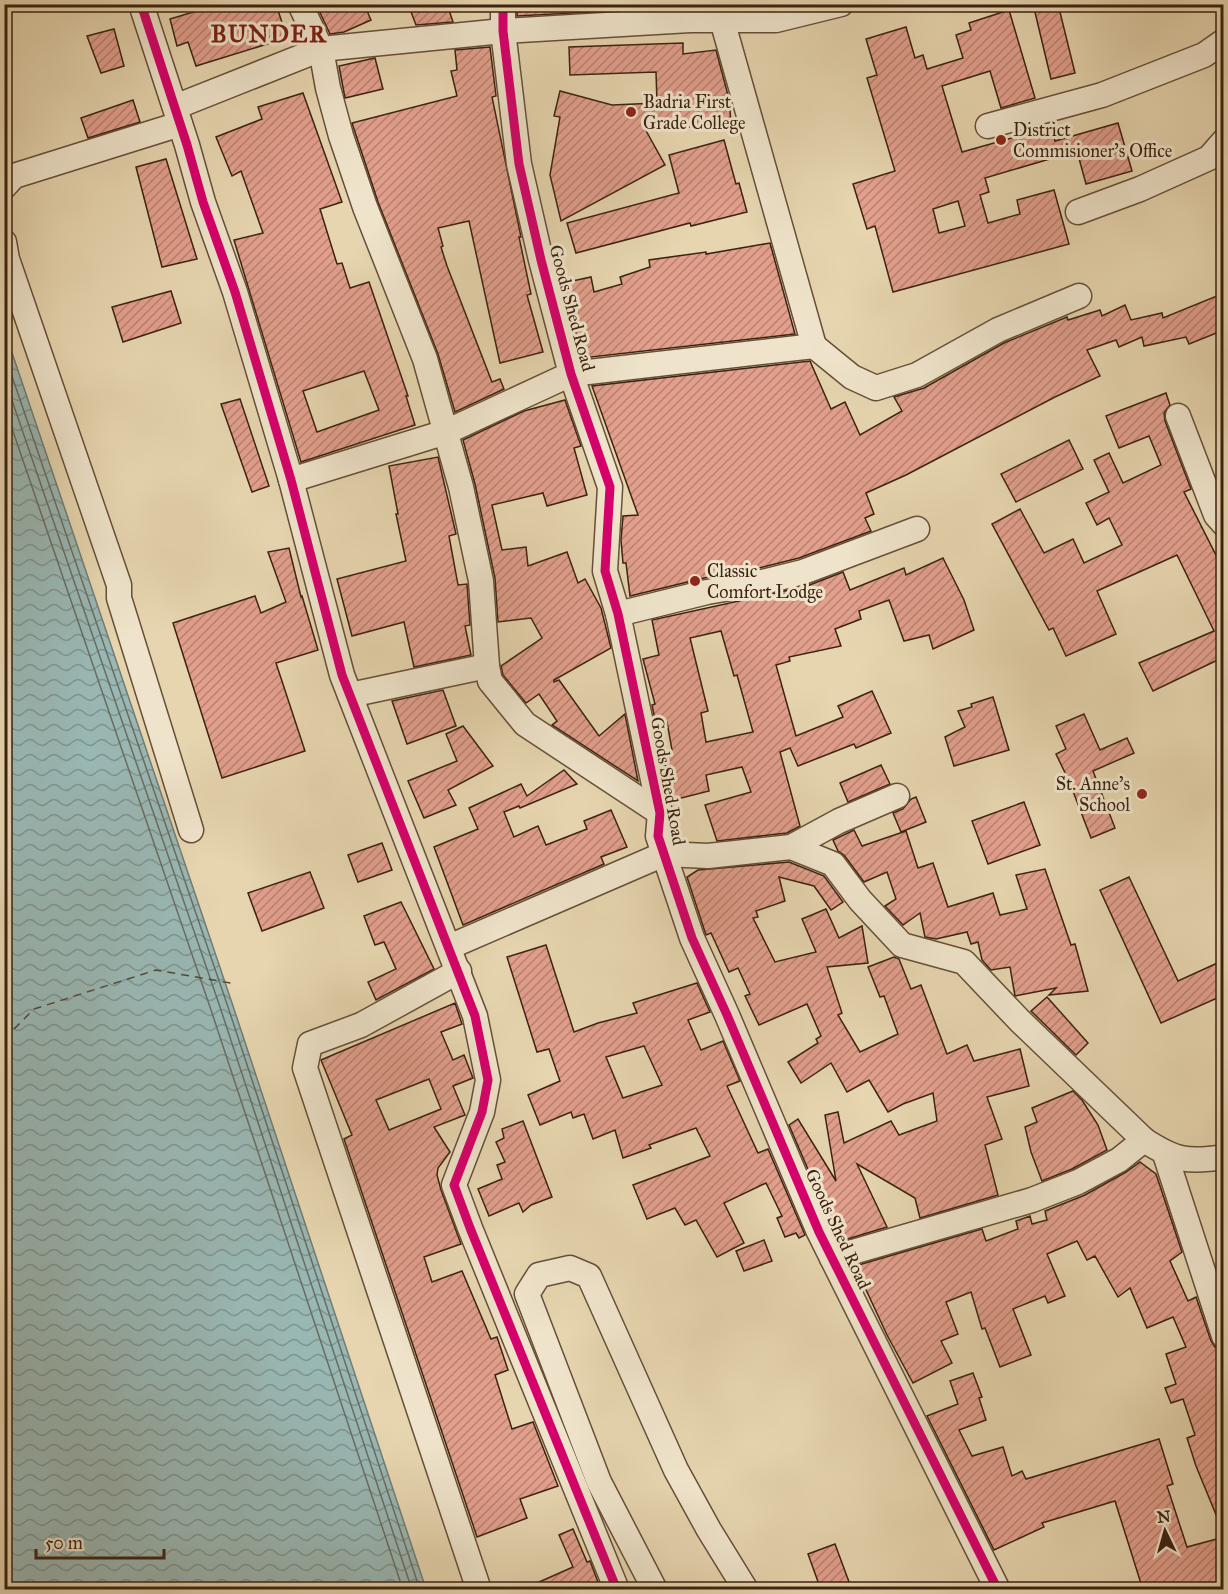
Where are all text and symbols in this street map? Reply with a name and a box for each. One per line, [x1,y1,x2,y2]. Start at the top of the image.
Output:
district label: BUNDER [211,19,327,49]
place label: Badria First Grade College [643,91,745,135]
marker: Badria First Grade College [624,105,638,119]
place label: District Commisioner's Office [1013,119,1172,162]
marker: District Commisioner's Office [994,133,1008,147]
street label: Goods Shed Road [545,242,599,374]
place label: Classic Comfort Lodge [707,560,823,604]
marker: Classic Comfort Lodge [688,574,702,588]
street label: Goods Shed Road [646,715,690,847]
place label: St. Anne's School [1056,773,1130,816]
marker: St. Anne's School [1135,787,1149,801]
street label: Goods Shed Road [801,1165,875,1293]
north arrow [1135,1501,1195,1561]
text: N [1156,1506,1172,1527]
scale bar [36,1522,164,1560]
text: 50 m [45,1532,83,1554]

